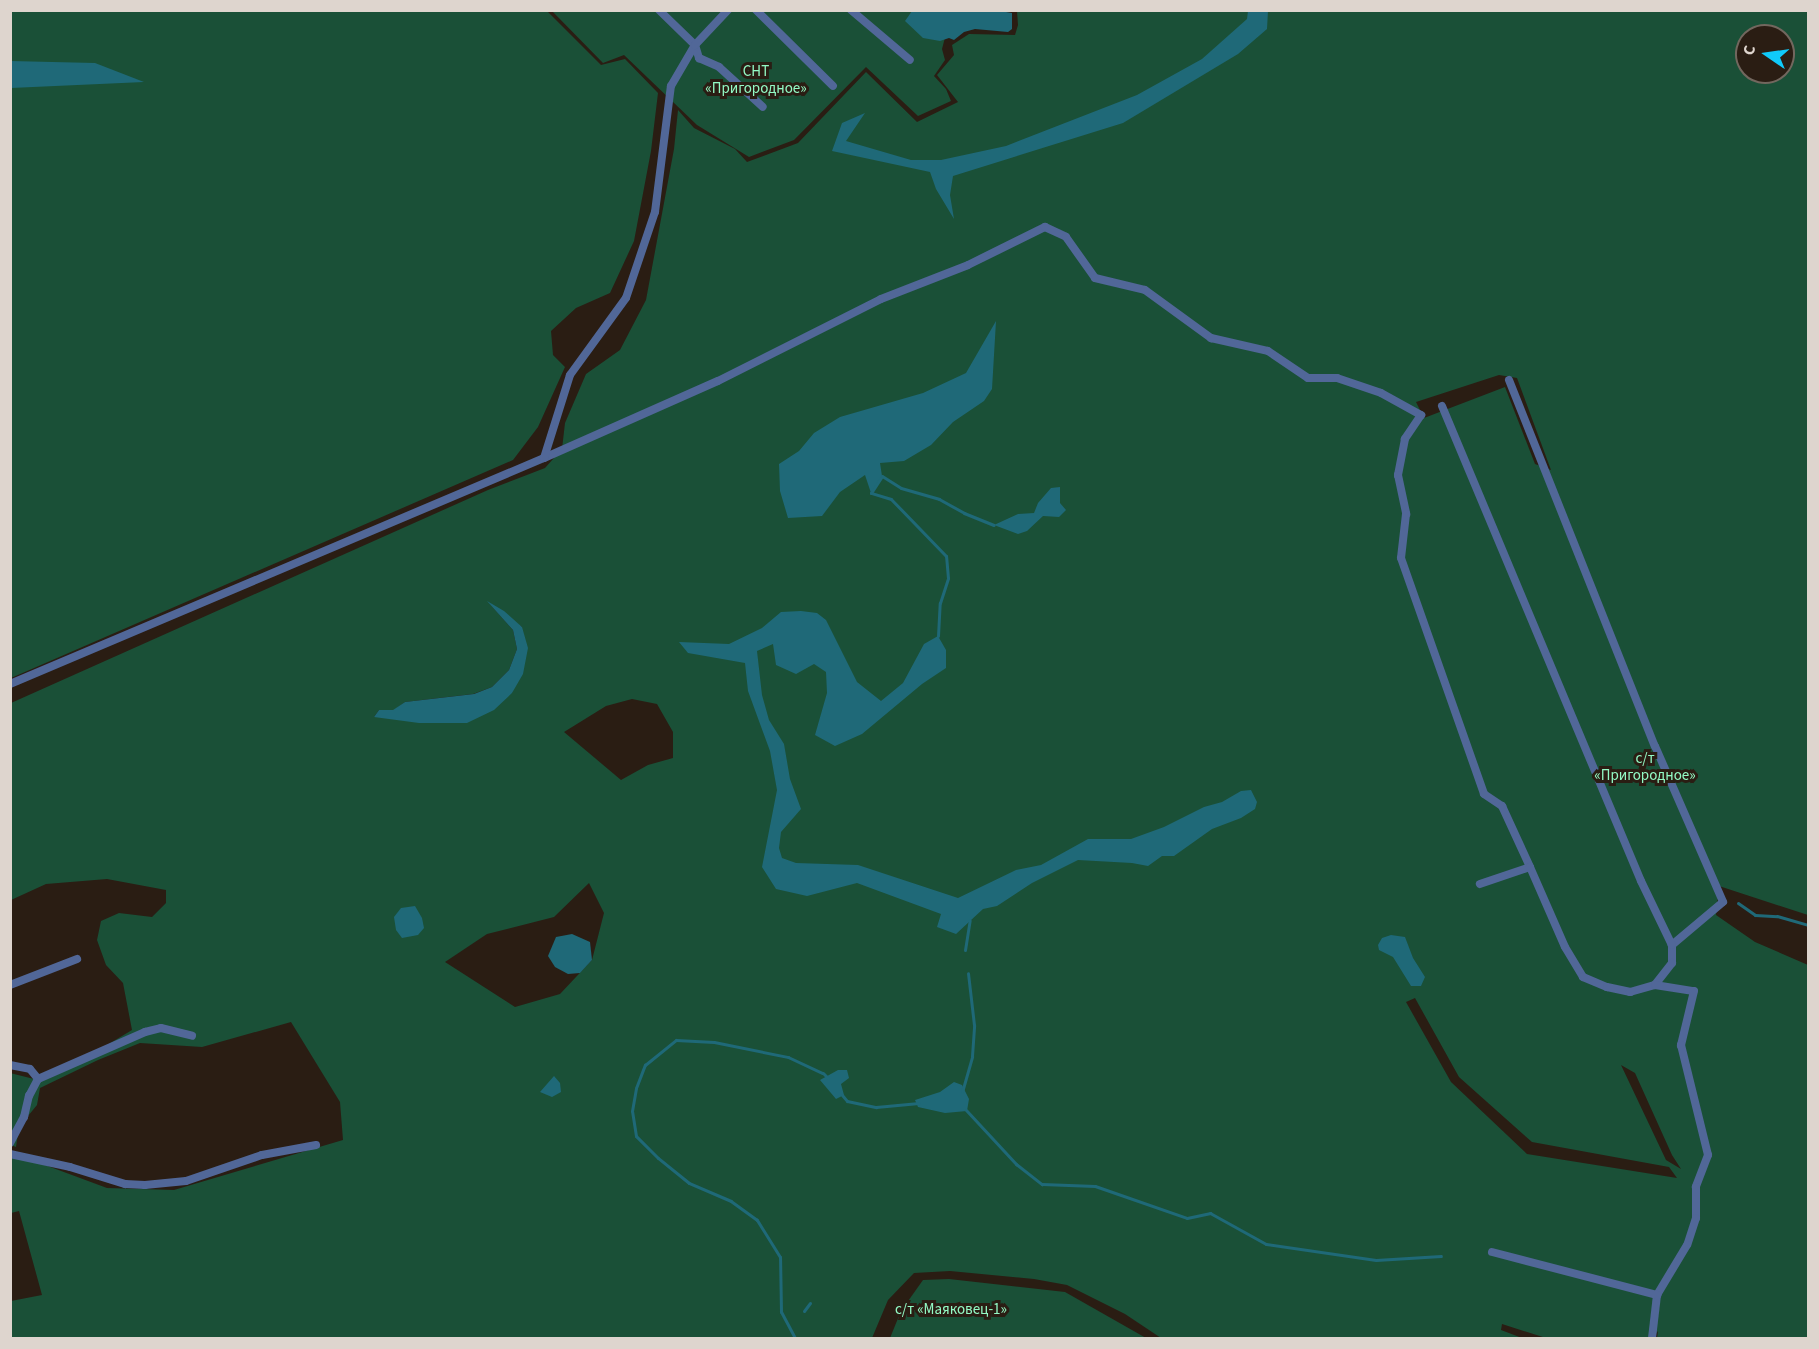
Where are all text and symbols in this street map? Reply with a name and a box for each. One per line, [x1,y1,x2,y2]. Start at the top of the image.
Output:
north arrow [1735,24,1795,84]
text: С [1738,43,1761,57]
park label: СНТ «Пригородное» [705,62,807,97]
park label: с/т «Пригородное» [1594,749,1696,784]
park label: с/т «Маяковец-1» [895,1301,1007,1319]

